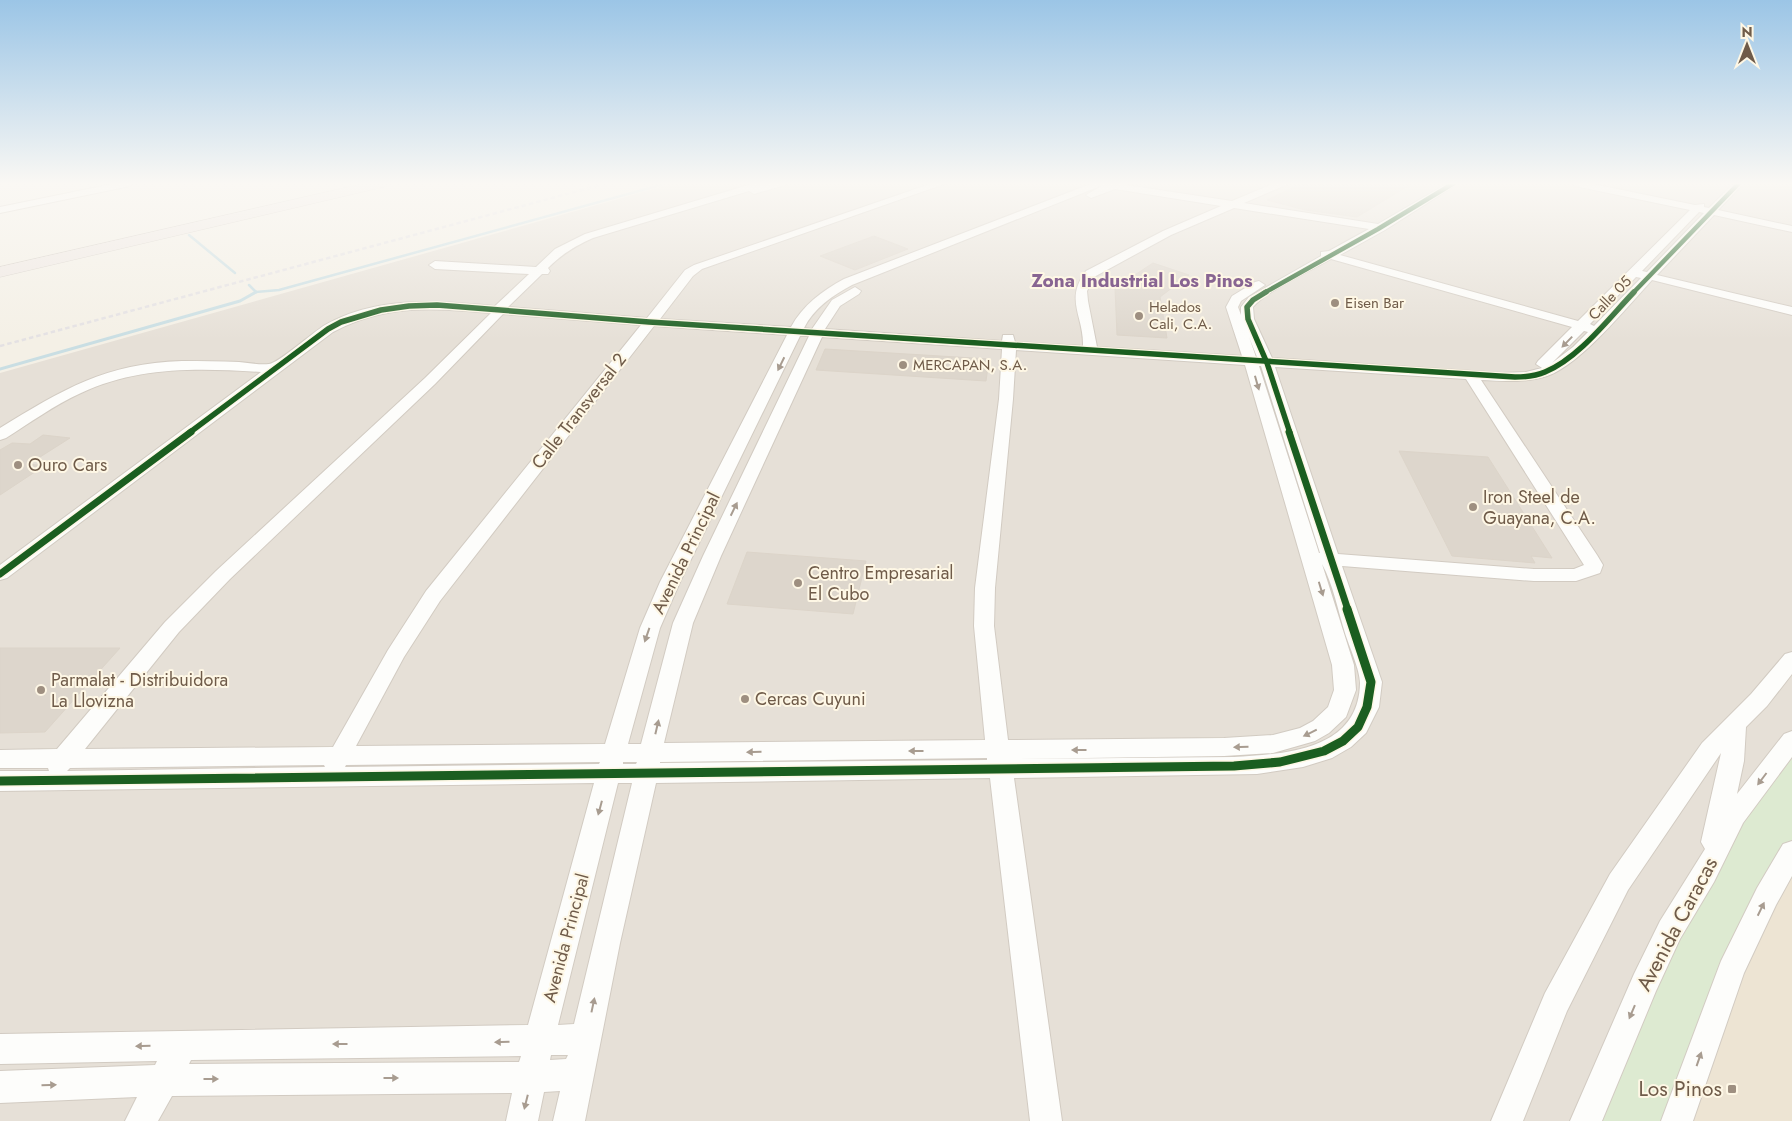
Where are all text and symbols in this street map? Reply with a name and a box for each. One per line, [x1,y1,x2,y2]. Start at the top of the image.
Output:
north arrow [1722,20,1772,70]
text: N [1741,22,1753,42]
district label: Zona Industrial Los Pinos [1031,267,1253,294]
street label: Calle 05 [1583,271,1637,325]
place label: Eisen Bar [1345,292,1405,314]
place label: Helados Cali, C.A. [1149,296,1212,335]
marker: Eisen Bar [1329,297,1341,309]
marker: Helados Cali, C.A. [1133,310,1145,322]
one-way arrow [1561,335,1573,347]
street label: Calle Transversal 2 [525,347,633,475]
place label: MERCAPAN, S.A. [913,354,1027,376]
one-way arrow [777,356,785,371]
marker: MERCAPAN, S.A. [897,359,909,371]
one-way arrow [1254,376,1262,391]
place label: Ouro Cars [28,452,107,478]
marker: Ouro Cars [12,459,24,471]
place label: Iron Steel de Guayana, C.A. [1483,484,1596,531]
street label: Avenida Principal [645,488,727,618]
marker: Iron Steel de Guayana, C.A. [1467,501,1479,513]
one-way arrow [731,502,739,516]
place label: Centro Empresarial El Cubo [808,560,953,607]
marker: Centro Empresarial El Cubo [792,577,804,589]
one-way arrow [1317,581,1325,596]
one-way arrow [643,628,651,643]
place label: Parmalat - Distribuidora La Llovizna [51,667,228,714]
marker: Parmalat - Distribuidora La Llovizna [35,684,47,696]
place label: Cercas Cuyuni [755,686,866,712]
marker: Cercas Cuyuni [739,693,751,705]
one-way arrow [653,719,661,734]
one-way arrow [1303,729,1318,737]
one-way arrow [1233,743,1249,751]
one-way arrow [1071,746,1087,754]
one-way arrow [908,747,924,755]
one-way arrow [746,748,762,756]
one-way arrow [1757,772,1768,785]
one-way arrow [596,801,604,816]
street label: Avenida Caracas [1629,852,1725,996]
street label: Avenida Principal [536,871,596,1005]
one-way arrow [1757,901,1765,916]
one-way arrow [589,997,597,1012]
one-way arrow [1628,1005,1636,1020]
one-way arrow [494,1038,510,1046]
one-way arrow [332,1040,348,1048]
one-way arrow [134,1042,150,1050]
one-way arrow [1696,1051,1703,1066]
one-way arrow [383,1074,399,1082]
place label: Los Pinos [1638,1074,1722,1104]
one-way arrow [203,1075,219,1083]
one-way arrow [41,1080,57,1088]
marker: Los Pinos [1726,1083,1738,1095]
one-way arrow [522,1094,530,1109]

